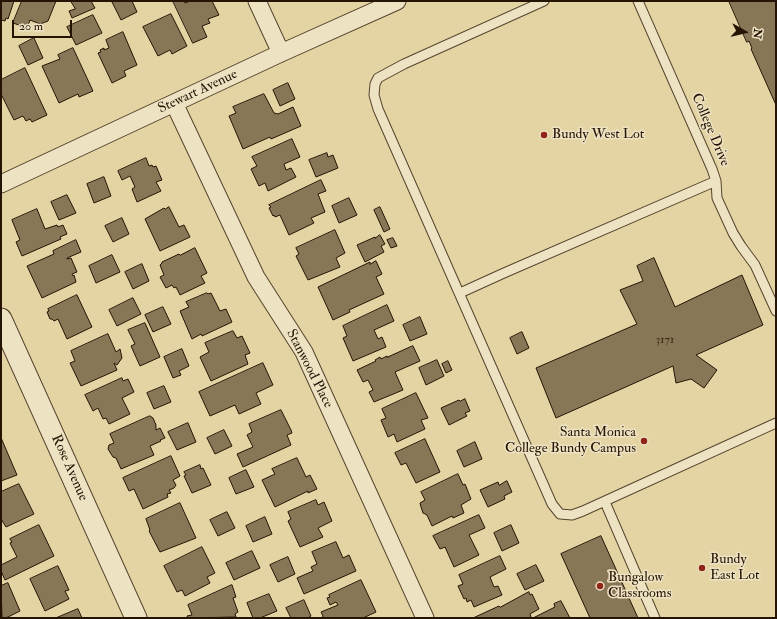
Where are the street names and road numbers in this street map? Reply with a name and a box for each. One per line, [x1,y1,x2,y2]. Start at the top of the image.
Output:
street label: Stewart Avenue [156,66,240,118]
street label: College Drive [687,91,733,169]
street label: Stanwood Place [282,327,336,411]
street label: Rose Avenue [47,432,91,504]

